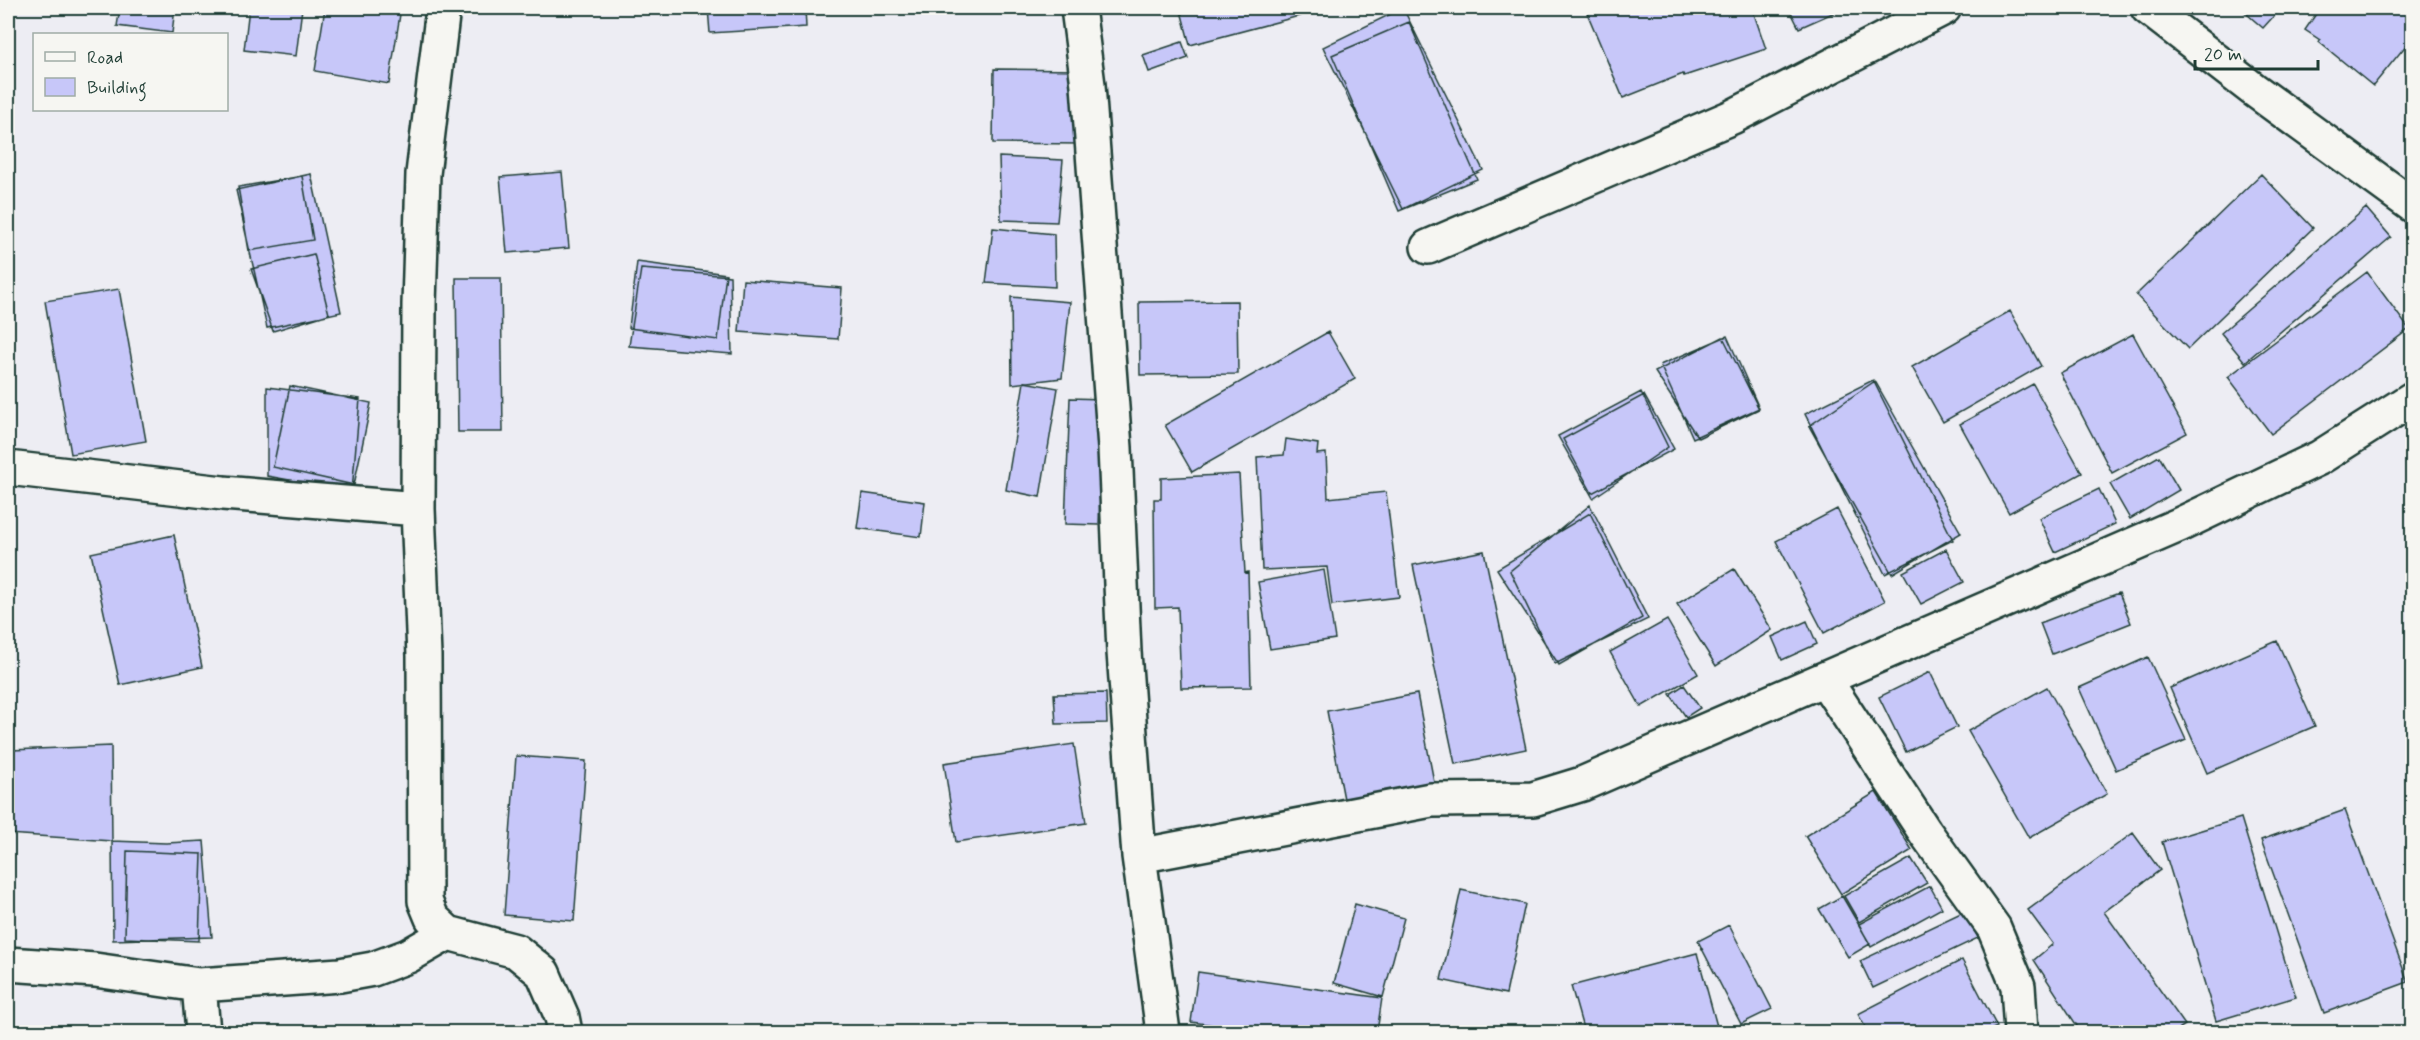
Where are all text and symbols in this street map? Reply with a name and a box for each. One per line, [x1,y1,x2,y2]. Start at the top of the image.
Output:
legend [33,33,228,111]
scale bar [2195,33,2318,71]
text: 20 m [2204,43,2242,67]
text: Road [87,46,123,70]
text: Building [87,76,147,102]

